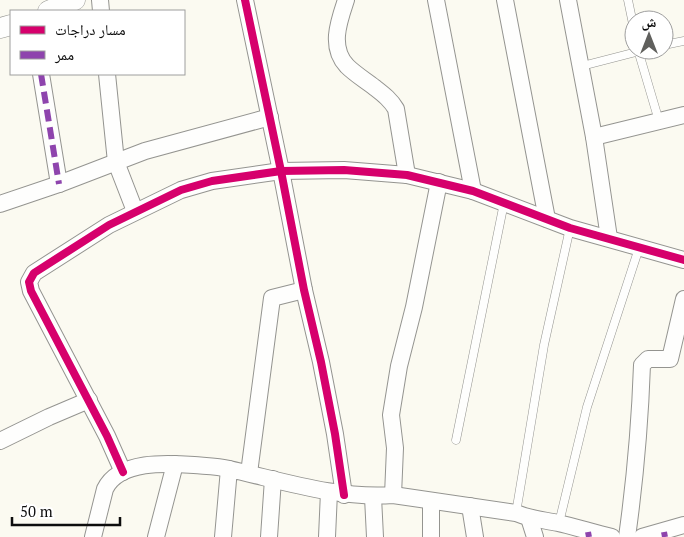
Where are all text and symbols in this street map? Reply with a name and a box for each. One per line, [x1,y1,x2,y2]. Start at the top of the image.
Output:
legend [10,10,185,75]
north arrow [624,10,674,60]
text: ش [642,12,657,31]
text: مسار دراجات [55,19,126,39]
text: ممر [54,44,74,64]
scale bar [12,494,120,526]
text: 50 m [20,501,53,521]

